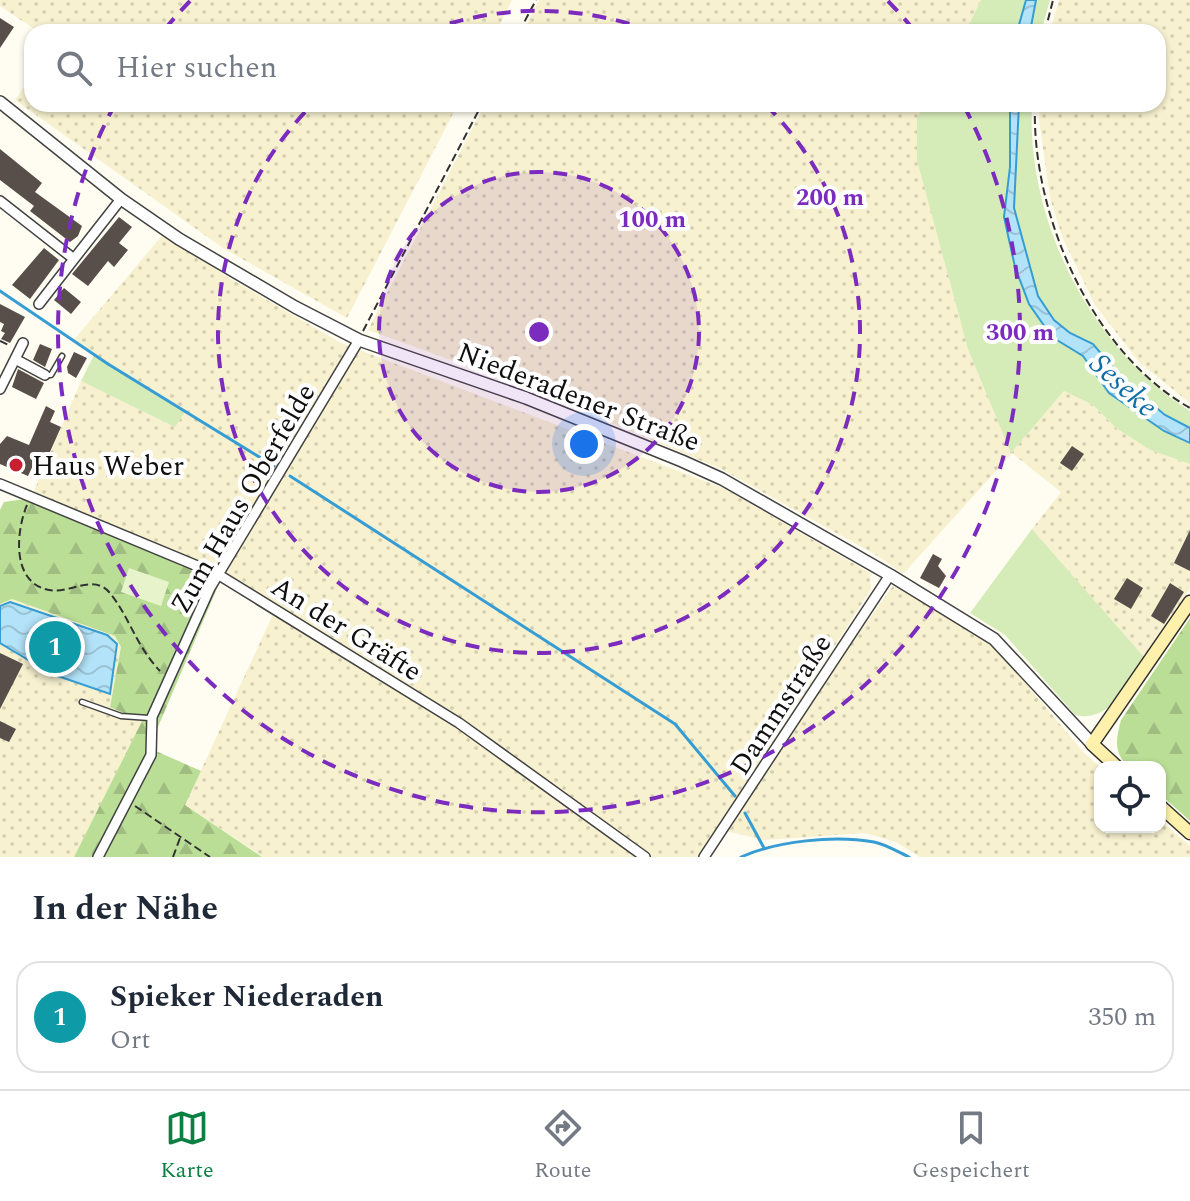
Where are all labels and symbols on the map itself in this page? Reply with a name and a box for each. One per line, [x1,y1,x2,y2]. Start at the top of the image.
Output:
text: 200 m [796,180,864,216]
text: 100 m [618,202,686,238]
text: 300 m [986,315,1054,351]
centre of rings [525,318,553,346]
street label: Niederadener Straße [451,331,706,464]
water label: Seseke [1079,342,1168,429]
street label: Zum Haus Oberfelde [160,375,327,622]
your location [564,424,604,464]
place label: Haus Weber [32,445,184,488]
marker: Haus Weber [7,456,25,474]
street label: An der Gräfte [262,566,430,693]
pin: 1 [29,617,81,677]
street label: Dammstraße [719,626,843,784]

